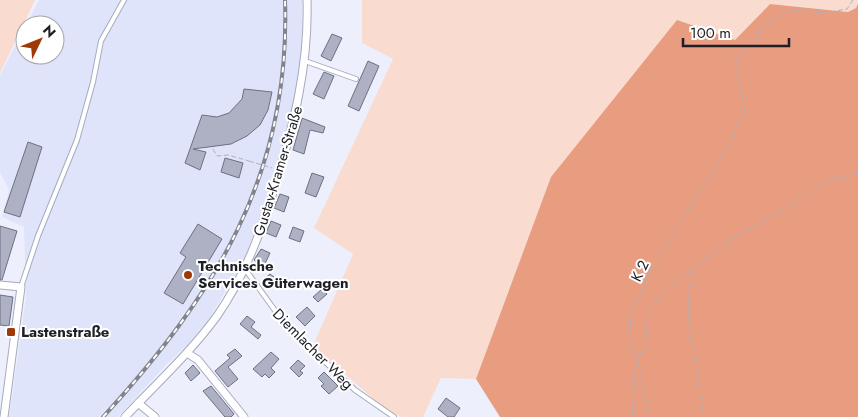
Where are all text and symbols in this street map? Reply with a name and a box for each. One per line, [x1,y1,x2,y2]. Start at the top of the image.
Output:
north arrow [15,15,65,65]
scale bar [683,15,789,47]
text: N [38,20,61,42]
text: 100 m [690,22,731,44]
street label: Gustav-Kramer-Straße [248,103,308,239]
place label: Technische Services Güterwagen [198,255,349,294]
street label: K 2 [625,257,655,285]
marker: Technische Services Güterwagen [182,269,194,281]
street label: Diemlacher Weg [268,304,358,394]
place label: Lastenstraße [21,321,110,343]
marker: Lastenstraße [5,326,17,338]

